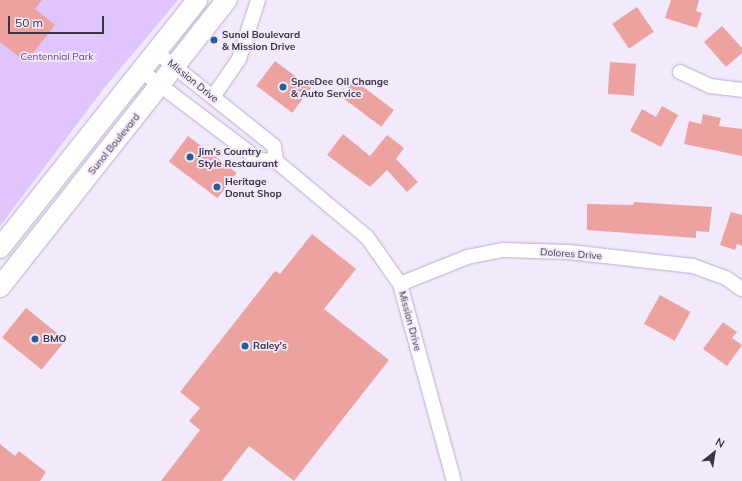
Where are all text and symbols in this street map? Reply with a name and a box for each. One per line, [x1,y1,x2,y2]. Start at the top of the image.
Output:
scale bar [10,8,106,34]
text: 50 m [15,15,43,30]
place label: Sunol Boulevard & Mission Drive [222,28,300,52]
marker: Sunol Boulevard & Mission Drive [209,35,219,45]
park label: Centennial Park [21,51,93,63]
street label: Mission Drive [165,57,221,105]
place label: SpeeDee Oil Change & Auto Service [291,75,389,98]
marker: SpeeDee Oil Change & Auto Service [278,82,288,92]
street label: Sunol Boulevard [86,111,142,177]
place label: Jim's Country Style Restaurant [198,145,278,168]
marker: Jim's Country Style Restaurant [185,152,195,162]
place label: Heritage Donut Shop [225,175,282,198]
marker: Heritage Donut Shop [212,182,222,192]
street label: Dolores Drive [540,246,602,262]
street label: Mission Drive [396,290,424,352]
place label: BMO [43,333,66,345]
marker: BMO [30,334,40,344]
place label: Raley's [253,340,287,352]
marker: Raley's [240,341,250,351]
north arrow [694,433,734,473]
text: N [713,434,727,451]

